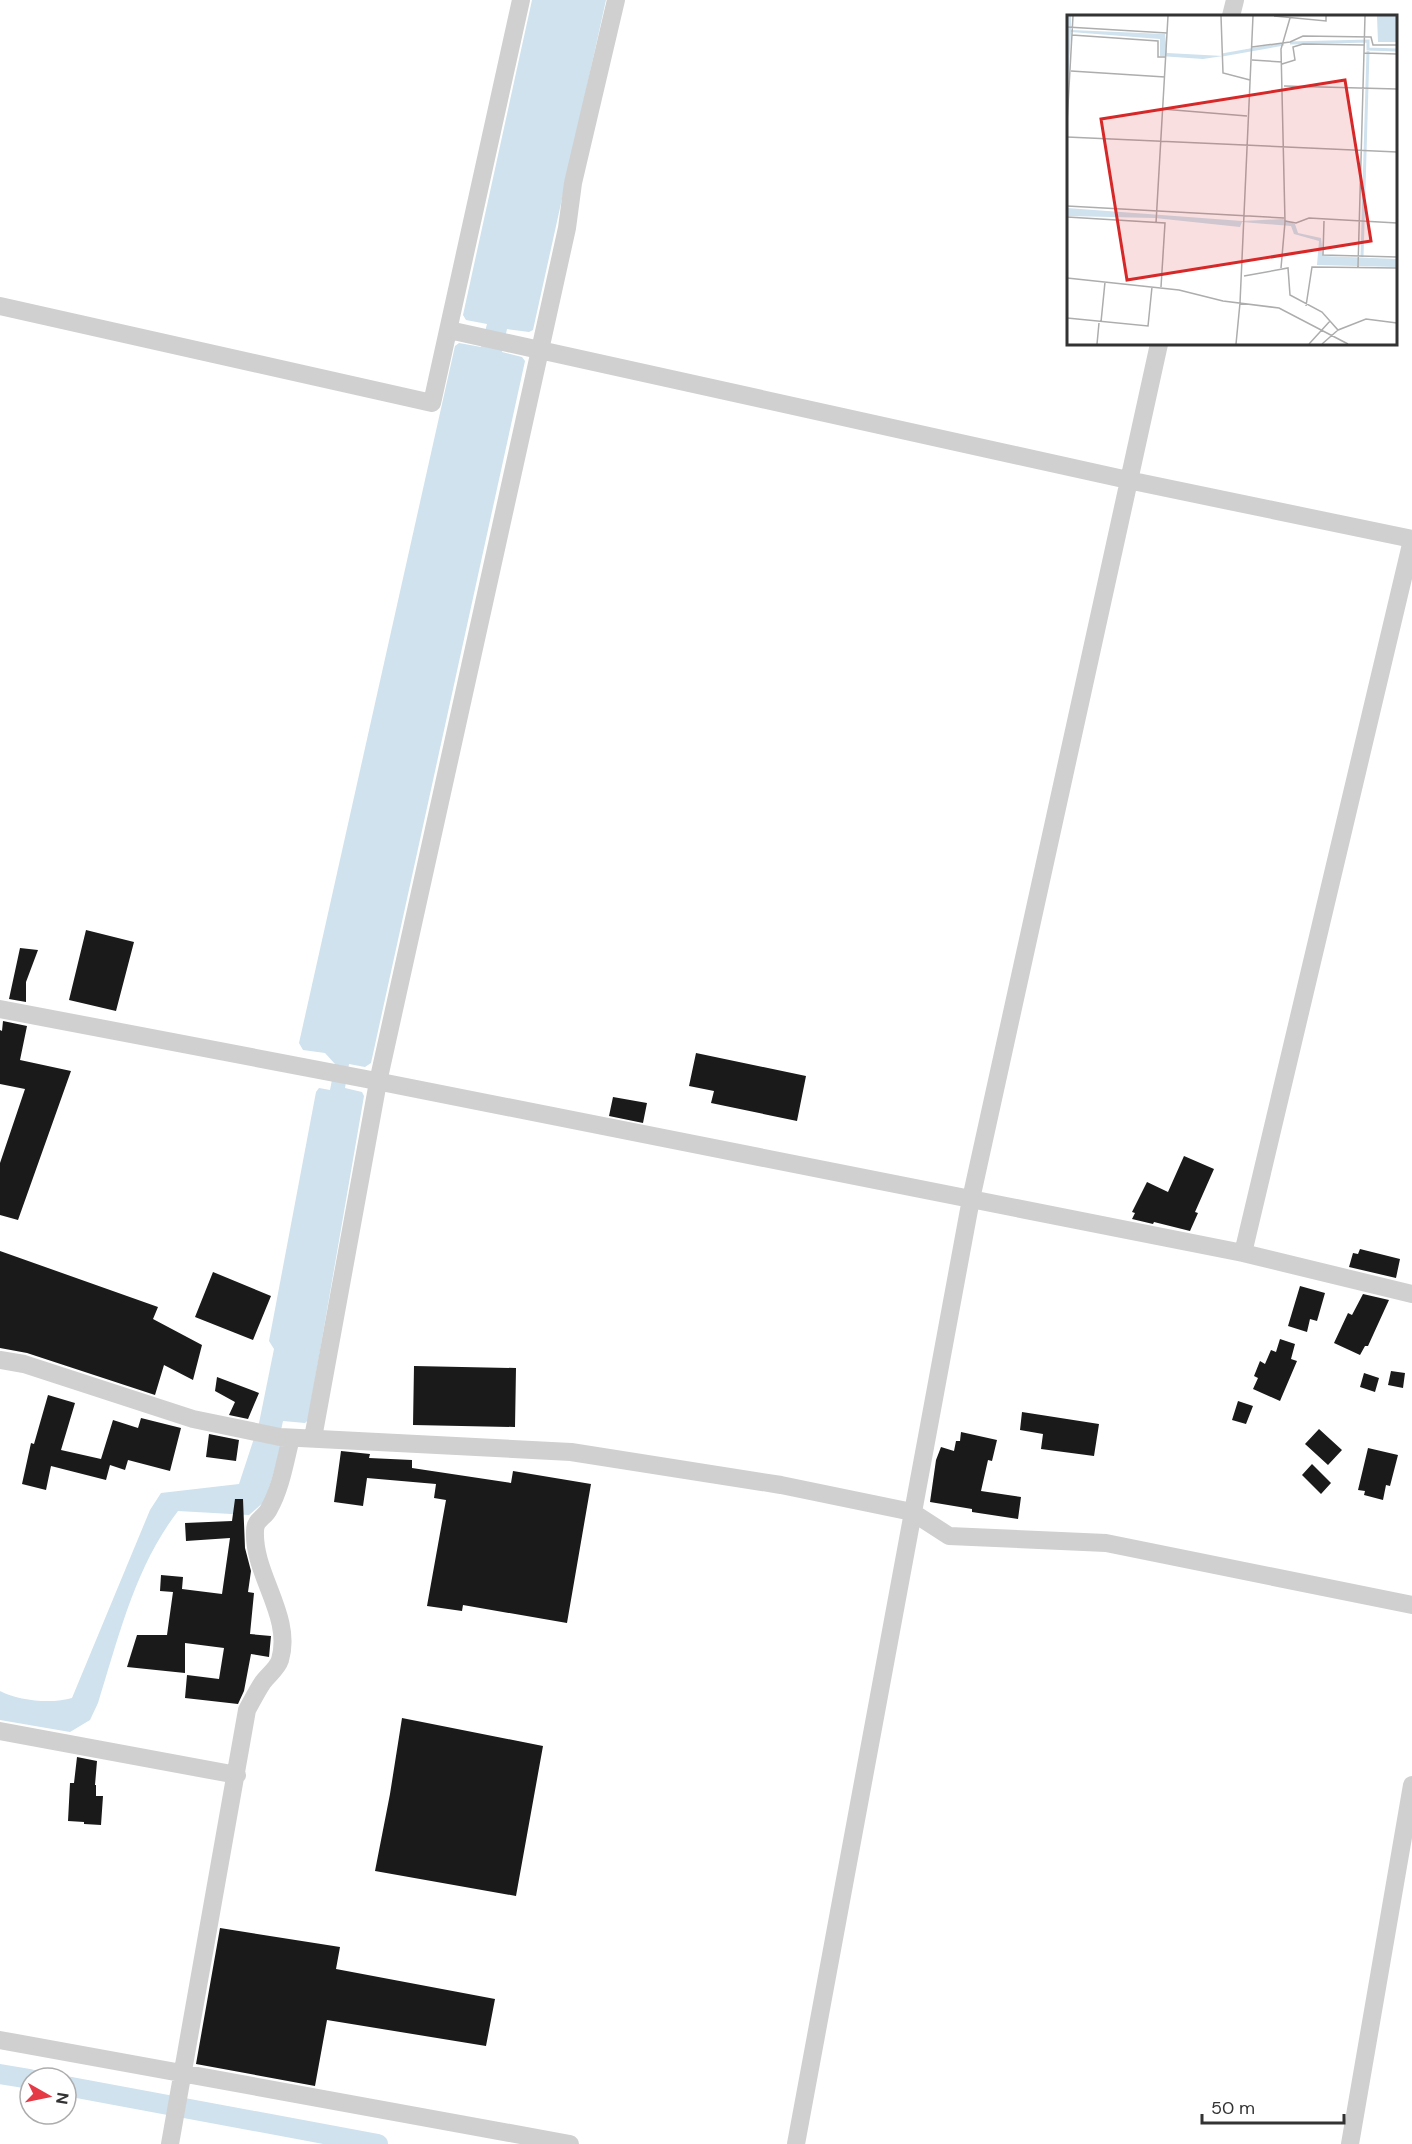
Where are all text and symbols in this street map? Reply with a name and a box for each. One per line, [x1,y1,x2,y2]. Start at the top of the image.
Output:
inset map [1067,15,1397,345]
north arrow [18,2066,78,2126]
scale bar [1202,2087,1344,2125]
text: N [51,2091,74,2106]
text: 50 m [1211,2096,1255,2120]

